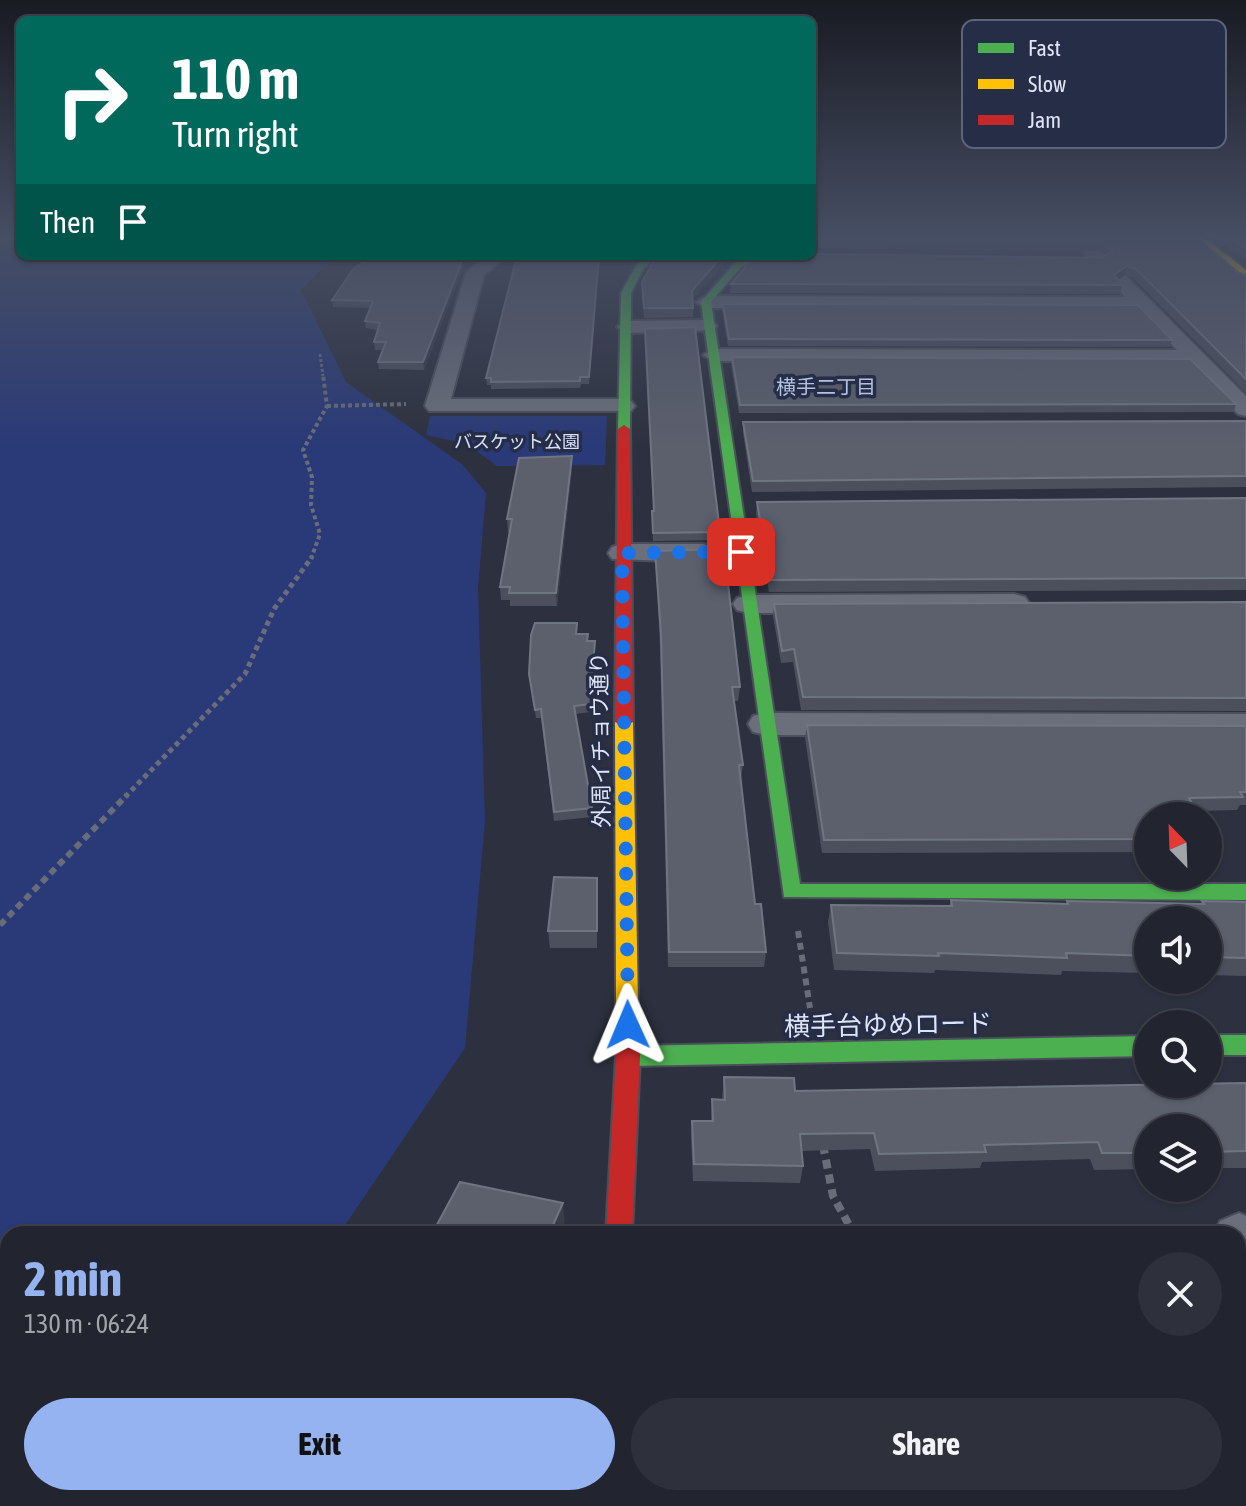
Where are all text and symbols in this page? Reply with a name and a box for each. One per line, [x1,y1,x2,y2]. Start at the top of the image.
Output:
legend [962,20,1226,148]
text: Fast [1028,35,1061,61]
text: 110 m [172,47,299,111]
icon: right [40,48,144,152]
text: Slow [1028,71,1066,97]
text: Jam [1028,107,1061,133]
text: Turn right [172,113,299,155]
icon: arrive [111,200,155,244]
text: Then [40,205,95,239]
district label: 横手二丁目 [776,375,876,398]
park label: バスケット公園 [454,431,580,452]
pin [707,518,775,586]
icon: arrive [719,530,763,574]
street label: 外周イチョウ通り [585,652,615,828]
north arrow [1134,802,1222,890]
map controls [1134,802,1222,1202]
button: sound [1134,906,1222,994]
position arrow [586,983,670,1067]
street label: 横手台ゆめロード [784,1008,992,1042]
button: search [1134,1010,1222,1098]
button: layers [1134,1114,1222,1202]
text: 2 min [24,1251,122,1306]
button: close [1138,1252,1222,1336]
text: 130 m · 06:24 [24,1309,149,1339]
button: Exit [24,1398,615,1490]
button: Share [631,1398,1222,1490]

